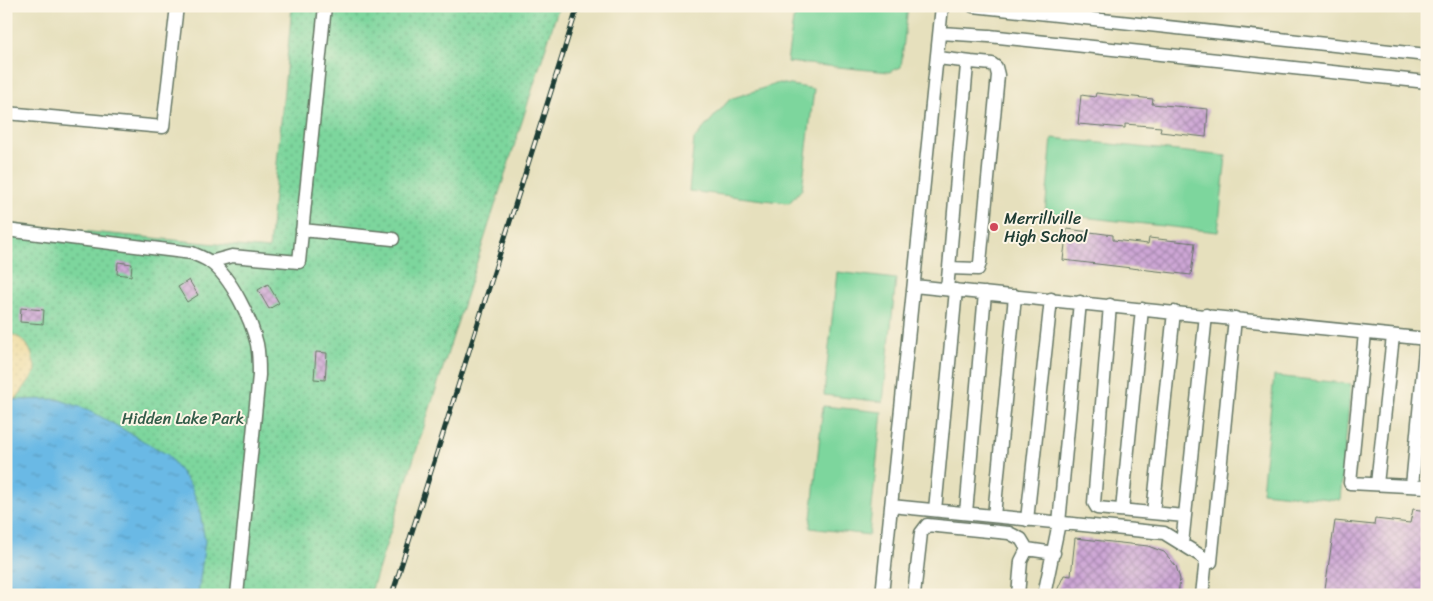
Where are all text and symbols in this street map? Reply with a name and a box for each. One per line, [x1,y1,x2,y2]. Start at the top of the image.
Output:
place label: Merrillville High School [1004,204,1088,251]
marker: Merrillville High School [988,221,1000,233]
park label: Hidden Lake Park [122,404,244,433]

